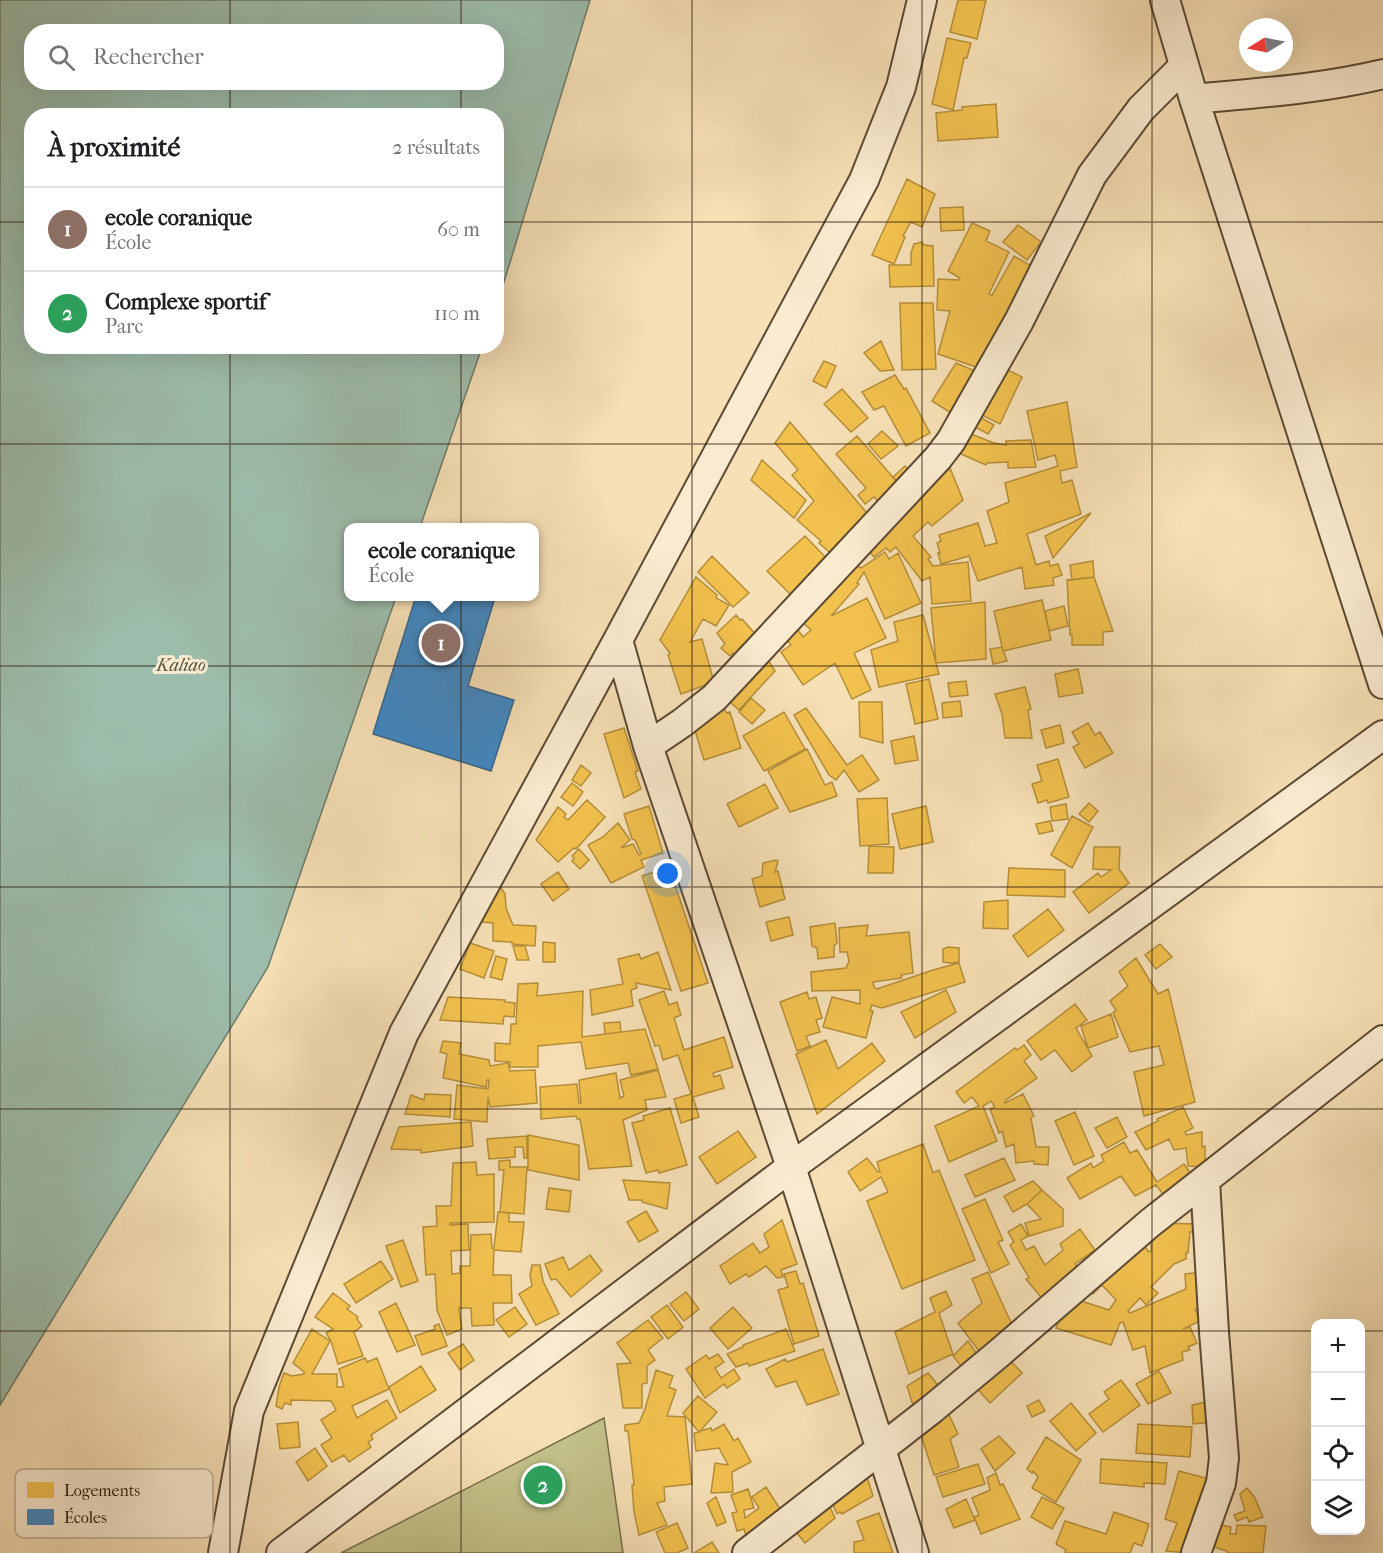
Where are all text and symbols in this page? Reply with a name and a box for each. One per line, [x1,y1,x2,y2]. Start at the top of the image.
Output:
north arrow [1239,18,1293,72]
search box [24,24,504,90]
icon: search [45,41,78,74]
text: Rechercher [93,44,204,70]
text: À proximité [48,132,180,163]
text: 2 résultats [392,136,480,159]
text: ecole coranique [105,205,252,231]
text: 1 [64,218,71,241]
text: 60 m [437,218,480,241]
text: École [105,231,151,254]
text: Complexe sportif [105,289,266,315]
text: 2 [62,302,73,325]
text: 110 m [434,302,480,325]
text: Parc [105,315,143,338]
popup [344,523,539,601]
text: ecole coranique [368,538,515,564]
text: École [368,564,414,587]
pin: 1 [422,620,460,666]
water label: Kaliao [154,655,206,676]
your location [653,859,682,888]
map controls [1311,1319,1365,1535]
button: + [1311,1319,1365,1373]
button: − [1311,1373,1365,1427]
button: locate [1311,1427,1365,1481]
pin: 2 [524,1462,562,1508]
legend [15,1469,213,1538]
text: Logements [64,1481,140,1500]
button: layers [1311,1481,1365,1535]
text: Écoles [64,1507,107,1527]

